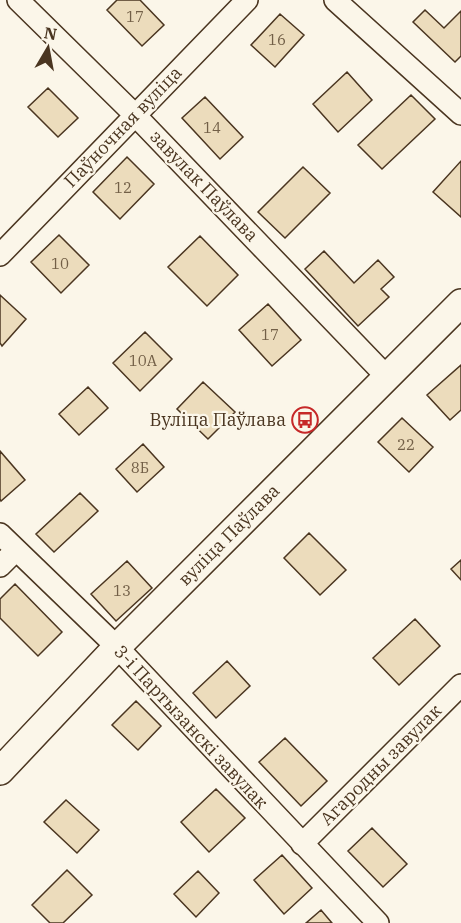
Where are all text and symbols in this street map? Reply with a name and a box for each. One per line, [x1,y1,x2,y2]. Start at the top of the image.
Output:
house number: 17 [126,7,144,26]
north arrow [18,18,78,78]
text: N [43,22,59,44]
house number: 16 [268,30,286,49]
street label: Паўночная вуліца [59,61,187,192]
house number: 14 [203,118,221,137]
street label: завулак Паўлава [145,125,264,246]
house number: 12 [114,178,132,197]
house number: 10 [51,254,69,273]
house number: 17 [261,325,279,344]
house number: 10А [129,351,158,370]
bus stop icon: Вуліца Паўлава [290,405,320,435]
place label: Вуліца Паўлава [149,408,286,431]
house number: 22 [397,435,415,454]
house number: 8Б [131,458,149,477]
street label: вуліца Паўлава [173,479,284,590]
house number: 13 [113,581,131,600]
street label: 3-і Партызанскі завулак [109,640,274,814]
street label: Агародны завулак [315,699,447,830]

